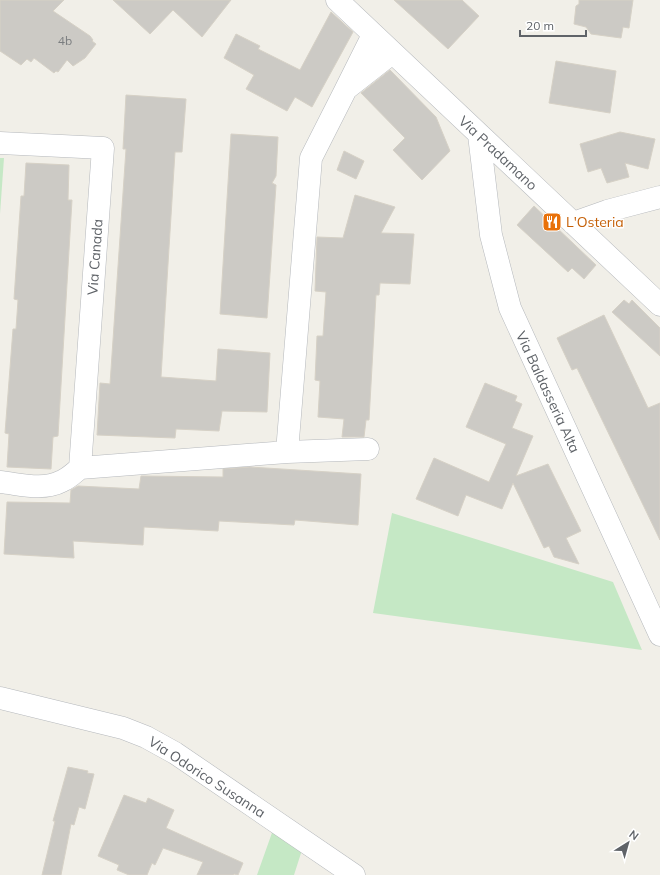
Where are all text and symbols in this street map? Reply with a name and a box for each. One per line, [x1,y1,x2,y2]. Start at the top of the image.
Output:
scale bar [520,12,586,38]
text: 20 m [526,18,554,33]
house number: 4b [58,33,72,48]
street label: Via Pradamano [455,112,541,194]
restaurant icon: L'Osteria [541,211,563,233]
place label: L'Osteria [566,213,624,231]
street label: Via Canada [83,218,107,296]
street label: Via Baldasseria Alta [512,328,584,456]
street label: Via Odorico Susanna [145,732,269,822]
north arrow [608,823,648,863]
text: N [626,827,642,843]

